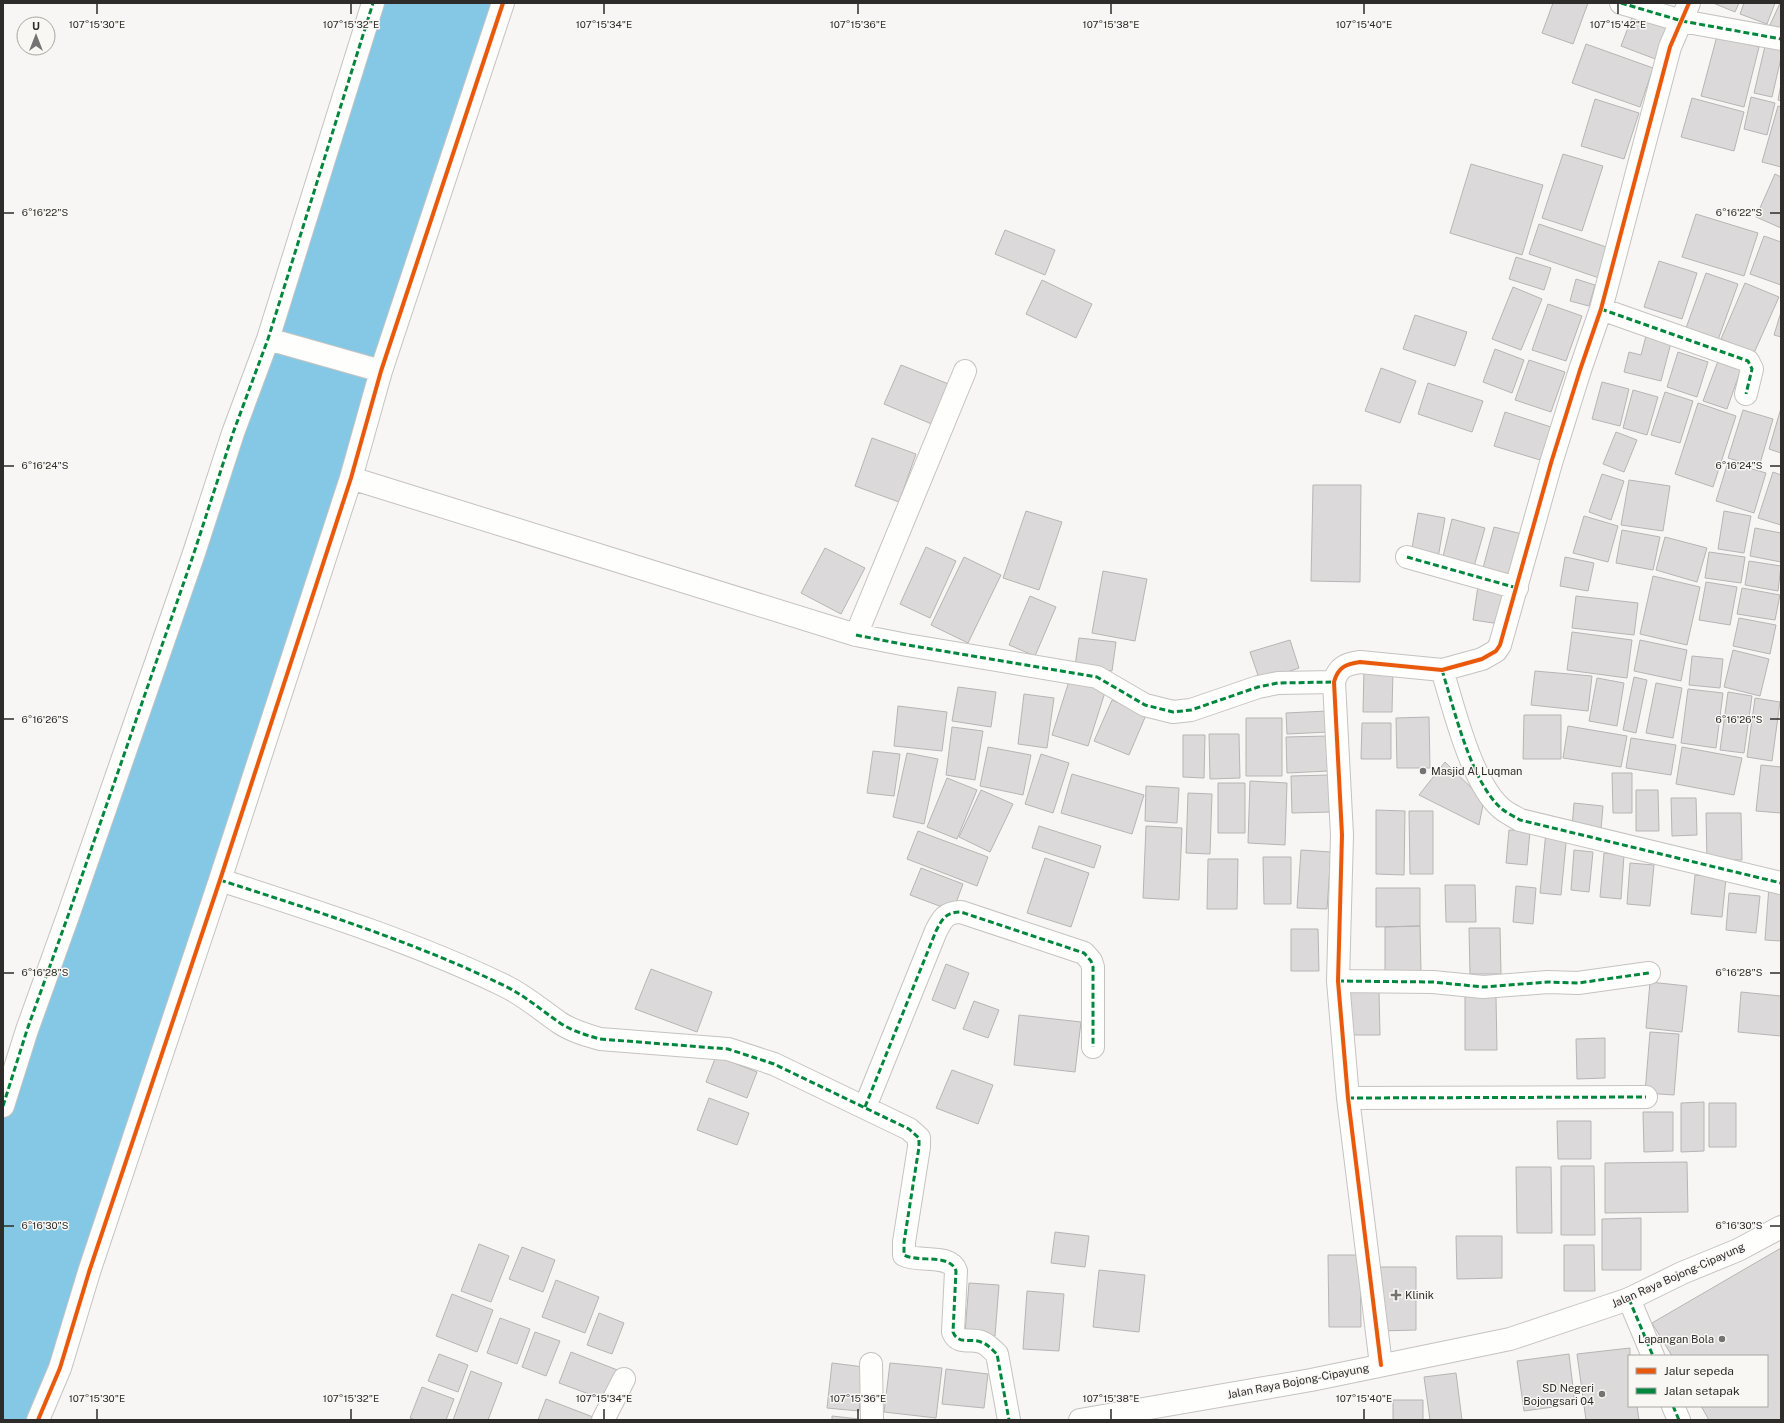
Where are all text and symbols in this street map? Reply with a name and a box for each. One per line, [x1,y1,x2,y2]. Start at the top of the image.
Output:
north arrow [16,16,56,56]
text: 107°15'30"E [69,18,125,30]
text: 107°15'32"E [323,18,379,30]
text: 107°15'34"E [576,18,632,30]
text: 107°15'36"E [830,18,886,30]
text: 107°15'38"E [1083,18,1139,30]
text: 107°15'40"E [1336,18,1392,30]
text: 107°15'42"E [1590,18,1646,30]
text: U [32,20,40,32]
text: 6°16'22"S [22,206,69,218]
text: 6°16'22"S [1716,206,1763,218]
text: 6°16'24"S [22,459,69,471]
text: 6°16'24"S [1716,459,1763,471]
text: 6°16'26"S [22,713,69,725]
text: 6°16'26"S [1716,713,1763,725]
place label: Masjid Al Luqman [1431,765,1522,777]
marker: Masjid Al Luqman [1418,766,1428,776]
text: 6°16'28"S [21,966,69,978]
text: 6°16'28"S [1715,966,1763,978]
text: 6°16'30"S [22,1219,69,1231]
text: 6°16'30"S [1716,1219,1763,1231]
street label: Jalan Raya Bojong-Cipayung [1610,1240,1747,1310]
marker: Klinik [1390,1289,1402,1301]
place label: Klinik [1405,1289,1434,1301]
place label: Lapangan Bola [1638,1333,1714,1345]
marker: Lapangan Bola [1717,1334,1727,1344]
legend [1628,1355,1768,1407]
street label: Jalan Raya Bojong-Cipayung [1226,1361,1370,1401]
text: Jalur sepeda [1664,1364,1734,1378]
place label: SD Negeri Bojongsari 04 [1523,1382,1594,1407]
text: Jalan setapak [1664,1384,1740,1398]
marker: SD Negeri Bojongsari 04 [1597,1389,1607,1399]
text: 107°15'30"E [69,1392,125,1404]
text: 107°15'32"E [323,1392,379,1404]
text: 107°15'34"E [576,1392,632,1404]
text: 107°15'36"E [830,1392,886,1404]
text: 107°15'38"E [1083,1392,1139,1404]
text: 107°15'40"E [1336,1392,1392,1404]

